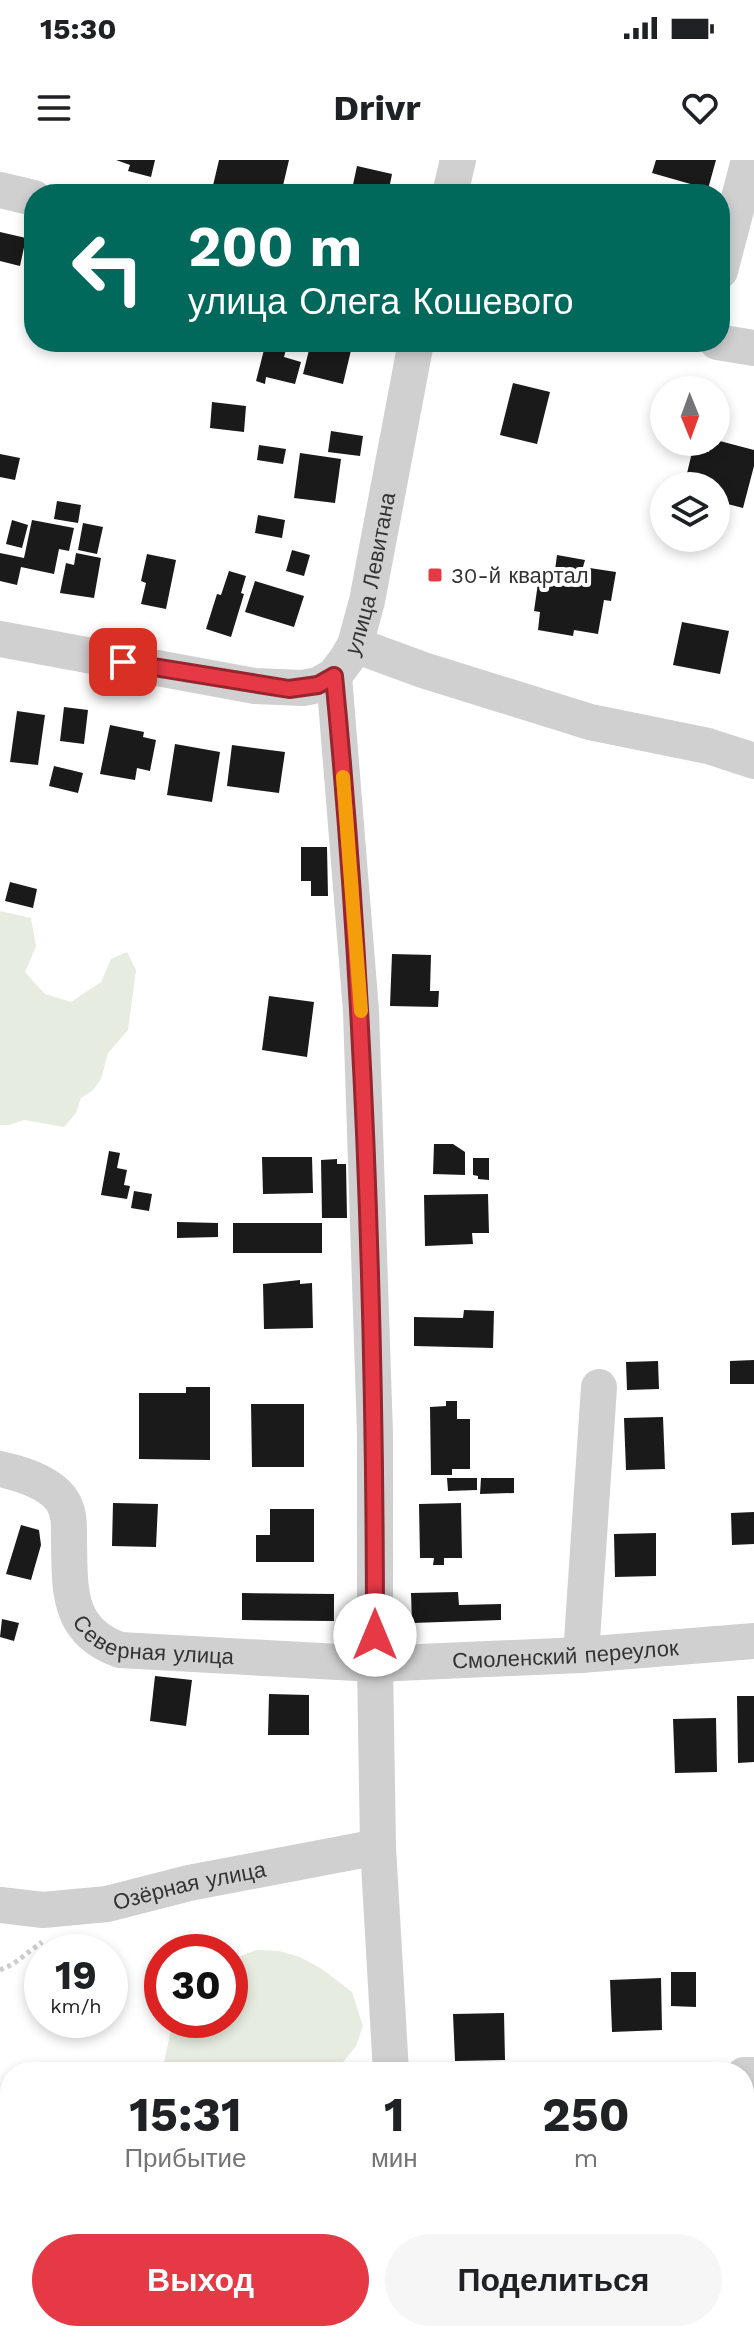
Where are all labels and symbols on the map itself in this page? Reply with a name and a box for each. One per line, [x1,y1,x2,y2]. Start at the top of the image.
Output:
north arrow [650,376,730,456]
street label: улица Левитана [340,489,400,659]
place label: 30-й квартал [451,563,588,588]
marker: 30-й квартал [426,566,444,584]
pin [89,628,157,696]
position arrow [333,1593,417,1677]
street label: Северная улица [68,1610,235,1669]
street label: Смоленский переулок [452,1635,680,1673]
street label: Озёрная улица [110,1856,269,1915]
speed limit sign: 30 [144,1934,248,2038]

